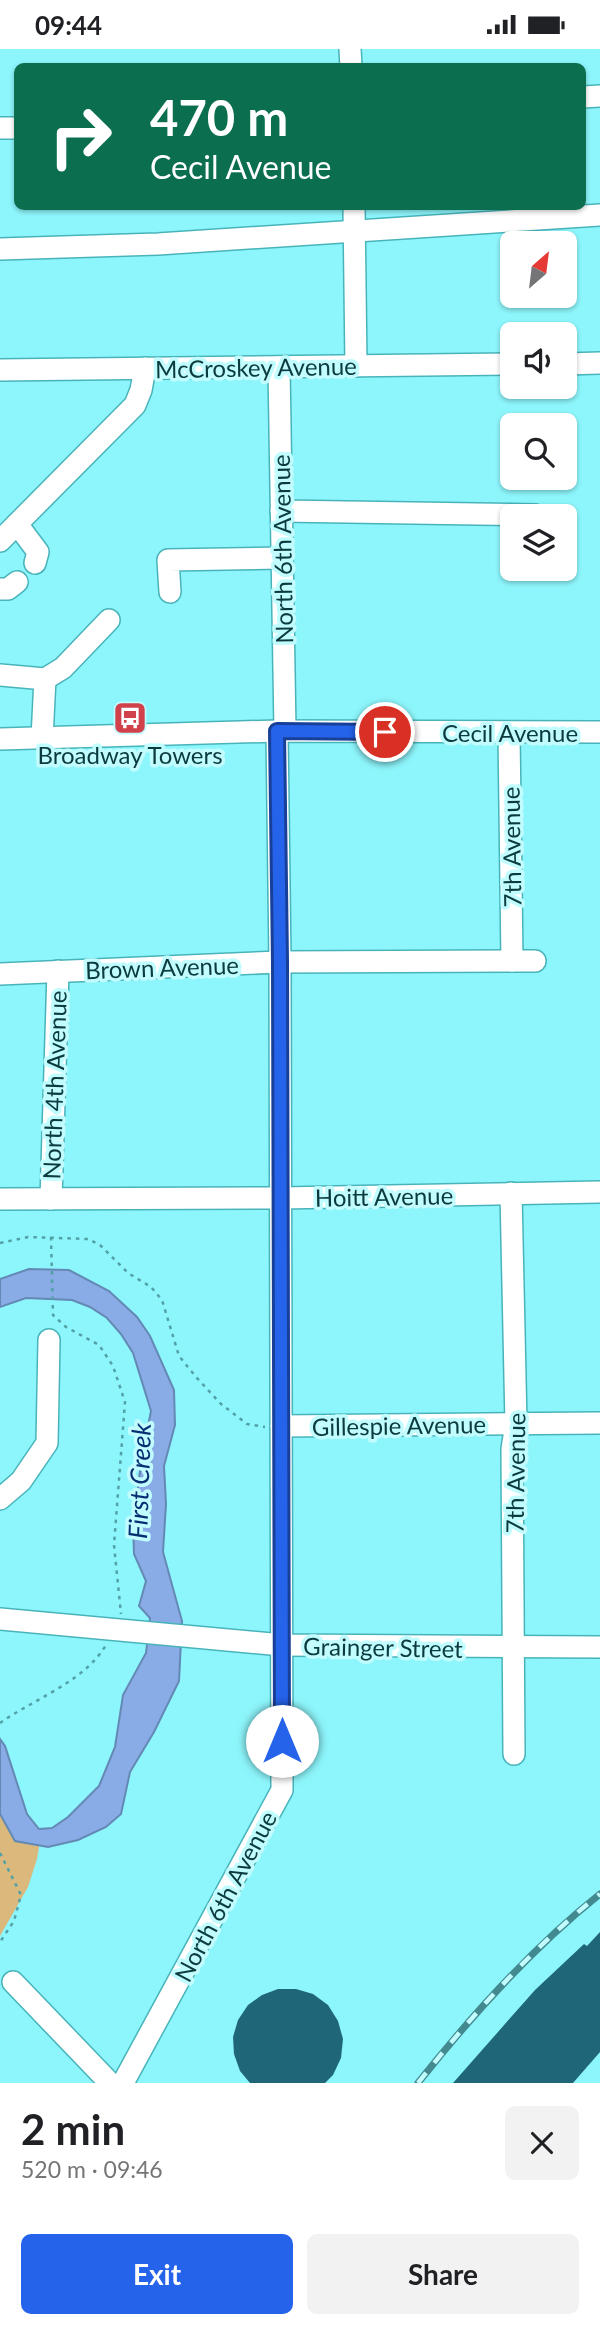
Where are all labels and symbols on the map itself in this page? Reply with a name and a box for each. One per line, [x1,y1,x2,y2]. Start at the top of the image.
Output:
north arrow [500,231,578,308]
street label: McCroskey Avenue [155,351,357,383]
street label: North 6th Avenue [266,454,298,644]
bus stop icon: Broadway Towers [111,699,149,737]
pin [355,702,415,762]
street label: Cecil Avenue [442,718,578,747]
place label: Broadway Towers [37,740,223,769]
street label: 7th Avenue [495,786,527,908]
street label: Brown Avenue [85,950,239,984]
street label: North 4th Avenue [36,990,72,1180]
street label: Hoitt Avenue [314,1180,454,1212]
street label: Gillespie Avenue [312,1409,486,1441]
street label: 7th Avenue [499,1412,531,1534]
water label: First Creek [121,1422,157,1539]
street label: Grainger Street [303,1631,463,1663]
position arrow [245,1704,319,1778]
street label: North 6th Avenue [168,1806,282,1986]

